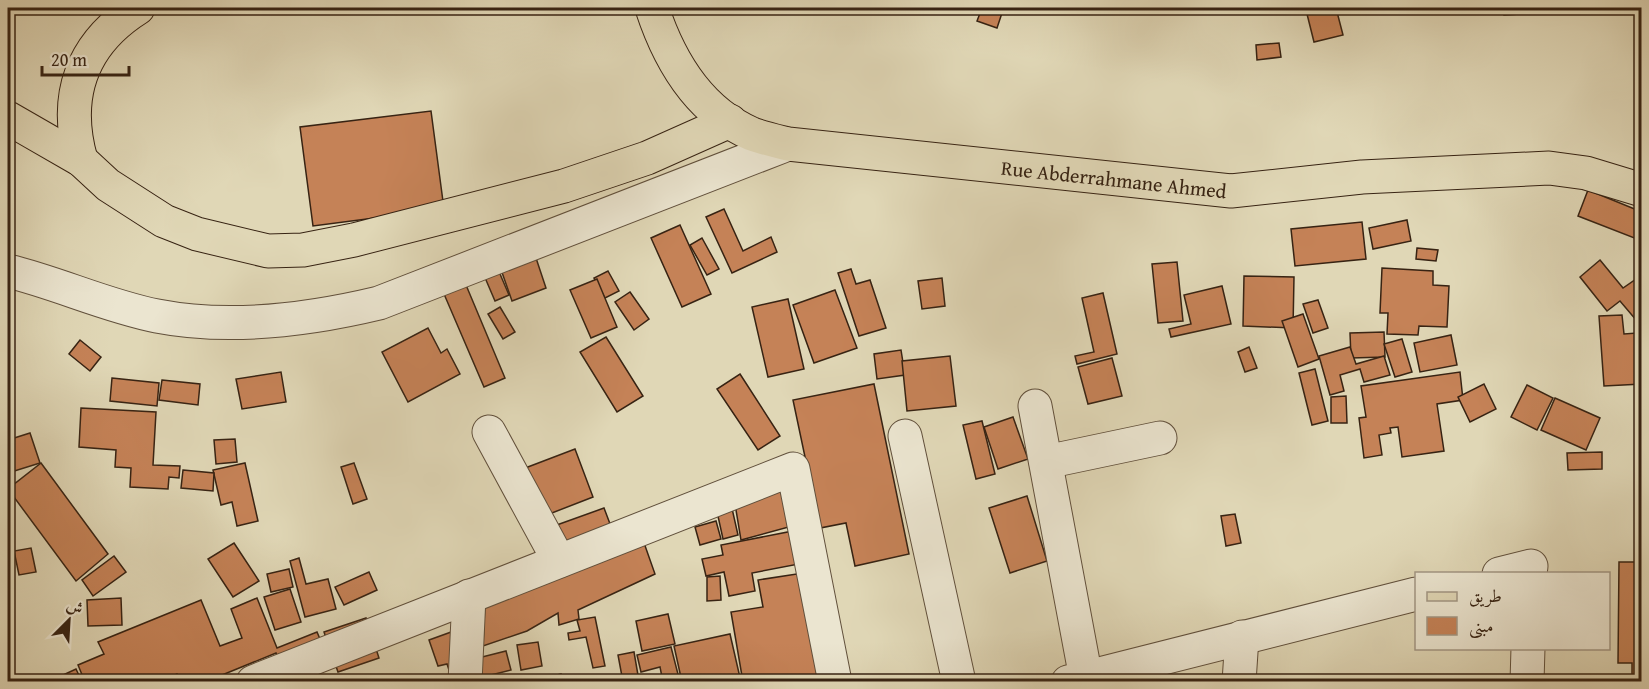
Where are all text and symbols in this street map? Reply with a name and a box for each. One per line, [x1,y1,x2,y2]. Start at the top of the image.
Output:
scale bar [42,39,129,77]
text: 20 m [51,46,87,73]
street label: Rue Abderrahmane Ahmed [1000,152,1228,205]
legend [1415,572,1610,650]
text: طريق [1469,582,1502,609]
north arrow [39,590,99,650]
text: ش [63,592,87,620]
text: مبنى [1469,612,1494,639]

